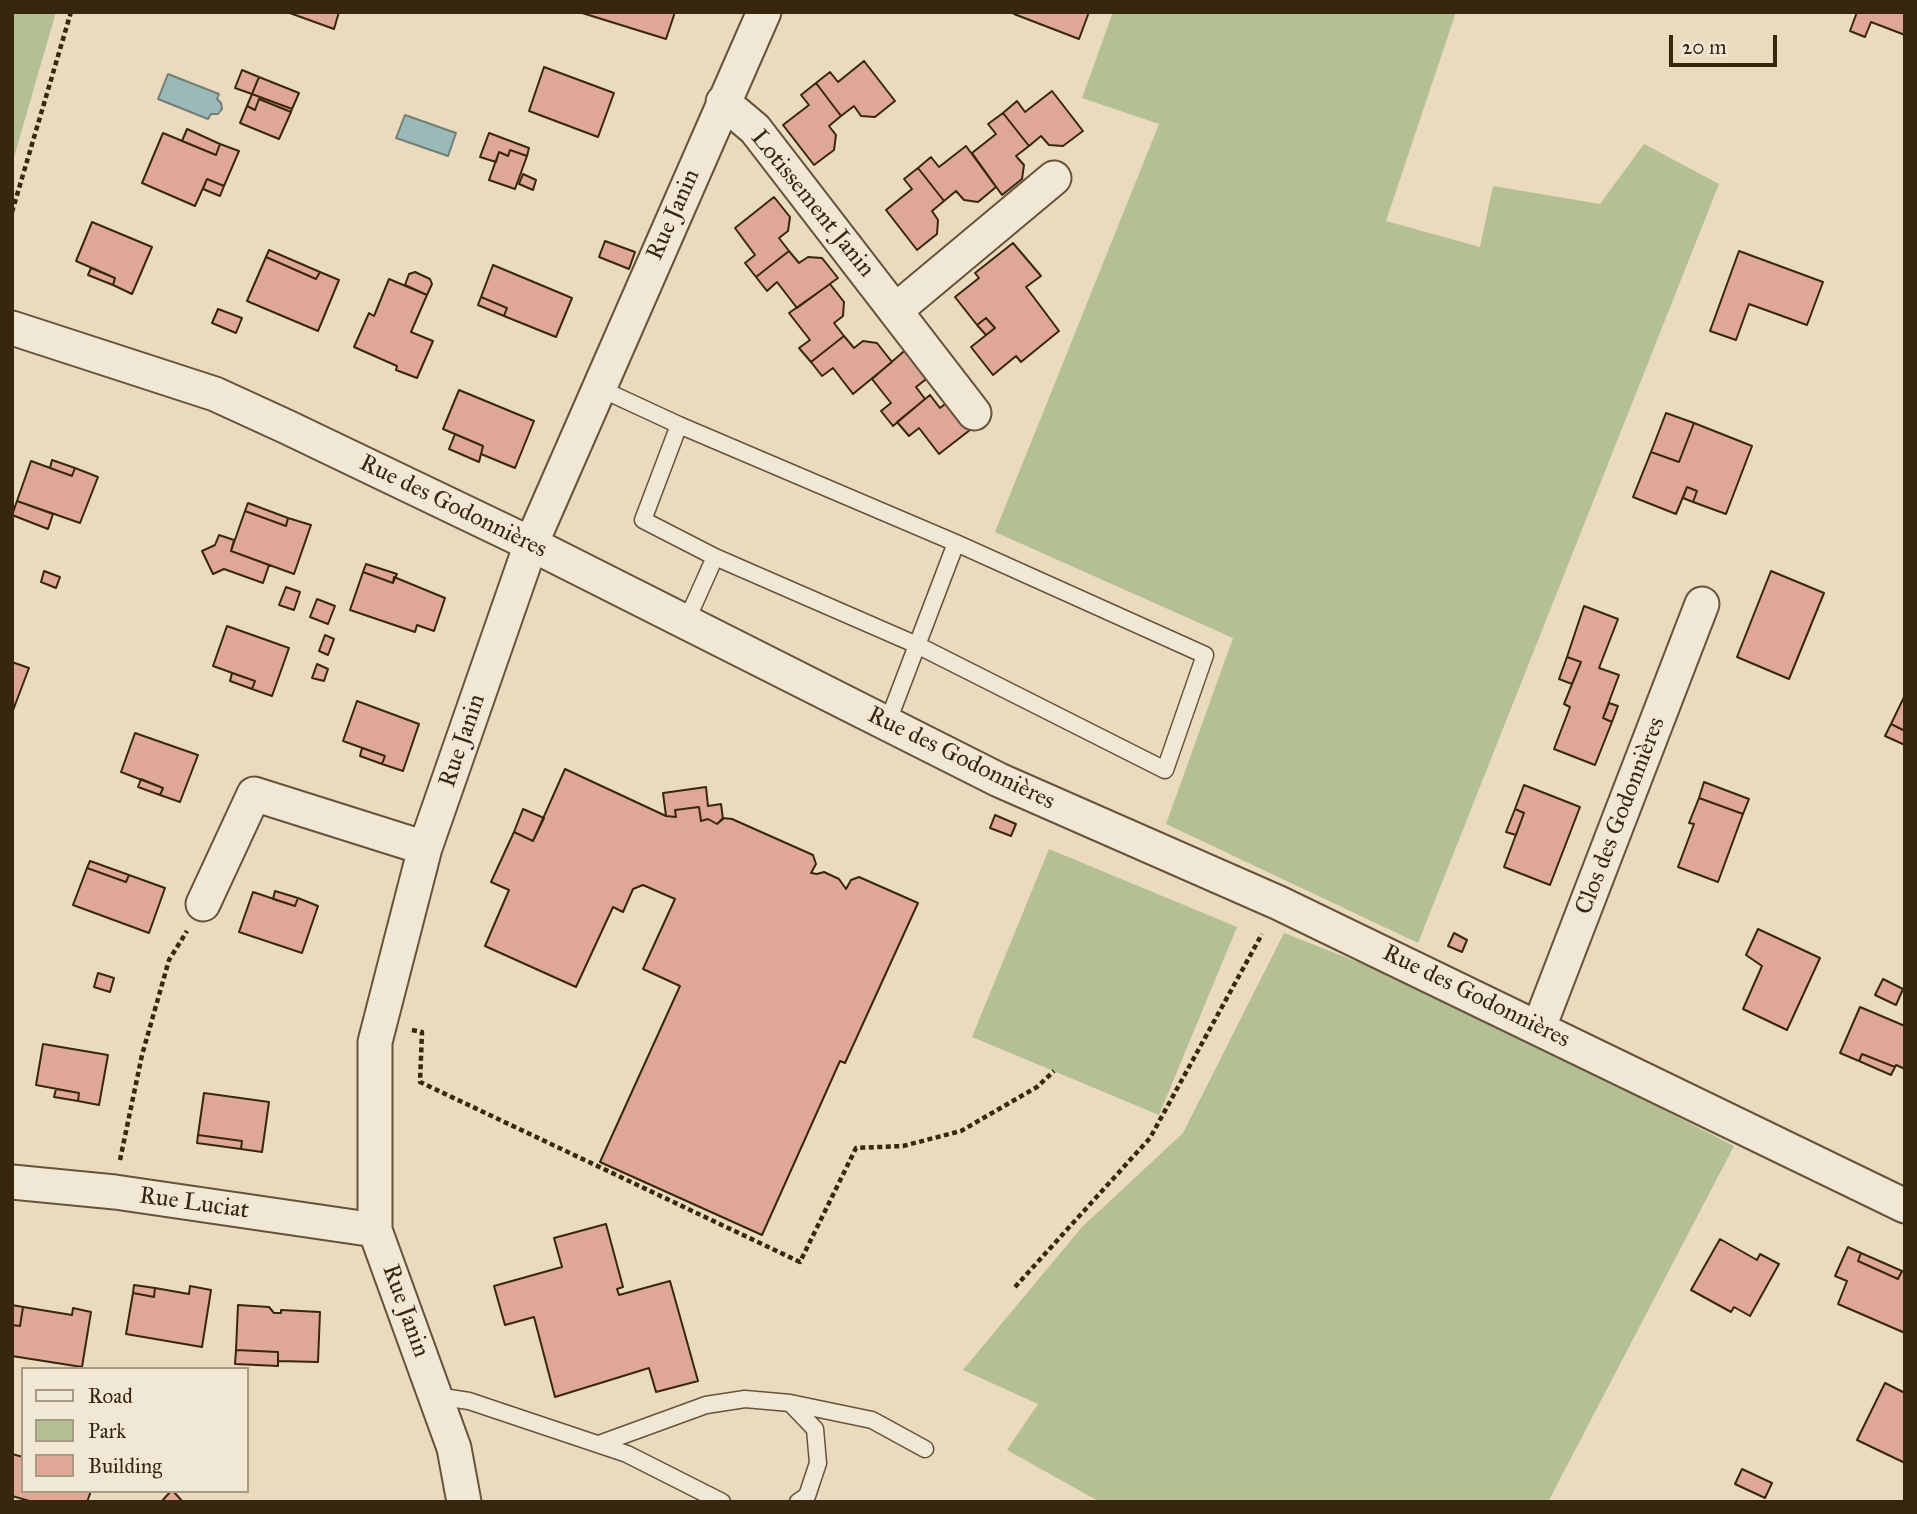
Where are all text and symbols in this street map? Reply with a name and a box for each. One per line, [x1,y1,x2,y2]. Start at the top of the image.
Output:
scale bar [1672,21,1780,65]
text: 20 m [1682,34,1727,60]
street label: Lotissement Janin [744,125,880,283]
street label: Rue Janin [641,165,707,265]
street label: Rue des Godonnières [355,449,551,565]
street label: Rue Janin [434,691,492,791]
street label: Rue des Godonnières [863,701,1059,817]
street label: Clos des Godonnières [1570,713,1672,919]
street label: Rue des Godonnières [1378,939,1574,1055]
street label: Rue Luciat [137,1182,251,1226]
street label: Rue Janin [375,1261,435,1361]
legend [21,1367,248,1493]
text: Road [88,1383,133,1409]
text: Park [88,1418,126,1444]
text: Building [88,1453,162,1479]

